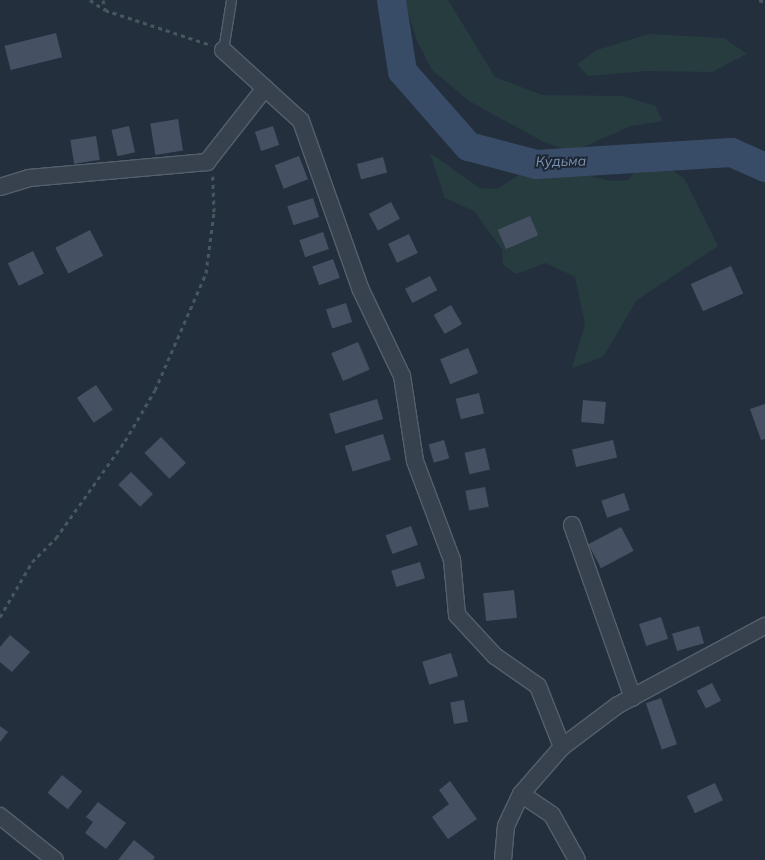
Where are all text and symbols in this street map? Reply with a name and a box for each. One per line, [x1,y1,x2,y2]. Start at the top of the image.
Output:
water label: Кудьма [536,152,586,170]

